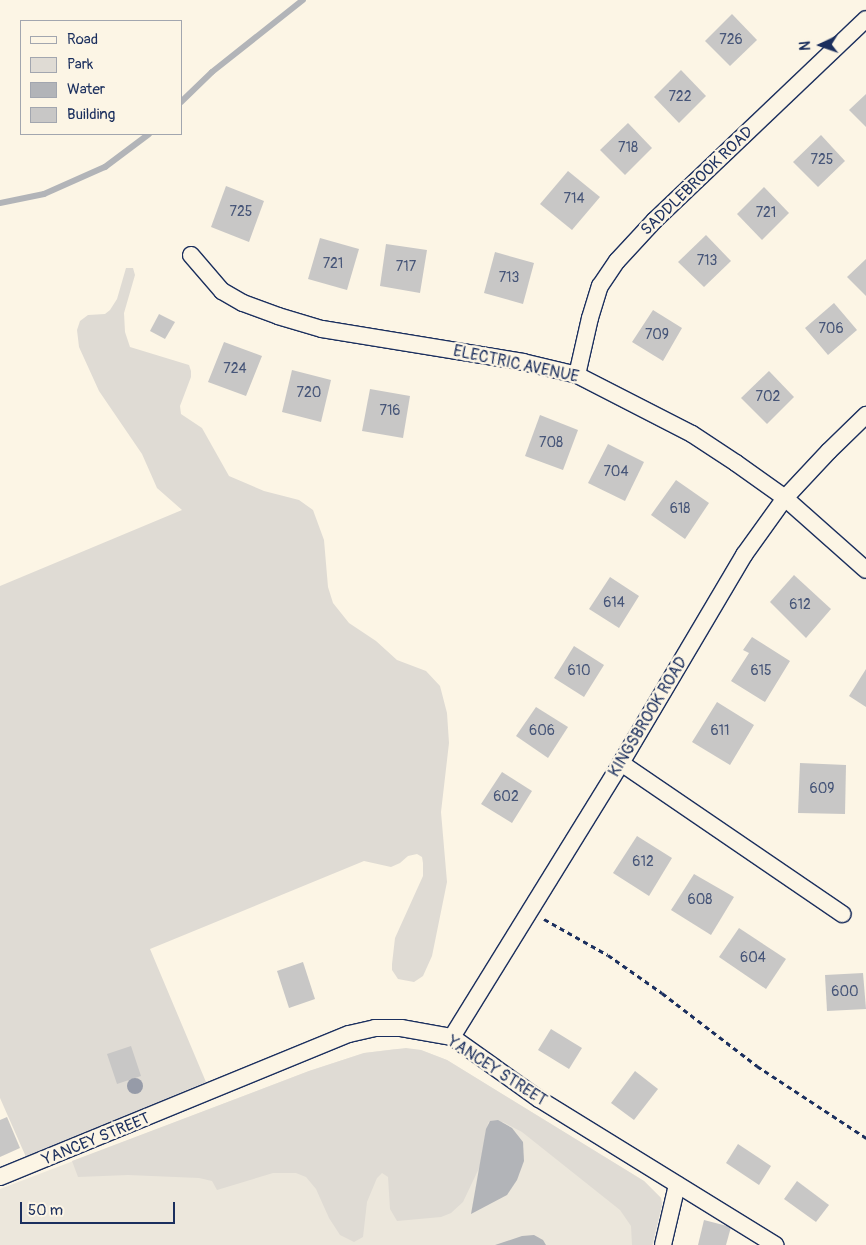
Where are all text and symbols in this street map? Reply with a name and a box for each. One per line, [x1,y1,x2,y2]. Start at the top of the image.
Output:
legend [20,20,182,135]
north arrow [796,20,846,70]
text: Road [67,30,98,49]
house number: 726 [719,32,743,48]
text: N [797,41,814,51]
text: Park [67,55,93,74]
text: Water [67,80,105,99]
house number: 722 [668,89,692,105]
text: Building [67,105,115,124]
street label: SADDLEBROOK ROAD [637,122,757,240]
house number: 718 [618,140,638,156]
house number: 725 [811,152,833,168]
house number: 714 [564,191,584,207]
house number: 725 [230,204,252,220]
house number: 721 [756,205,776,221]
house number: 713 [697,253,717,269]
house number: 721 [323,256,343,272]
house number: 717 [396,259,416,275]
house number: 713 [499,270,519,286]
house number: 706 [818,321,844,337]
house number: 709 [645,327,669,343]
street label: ELECTRIC AVENUE [452,341,580,387]
house number: 724 [223,361,247,377]
house number: 720 [297,385,321,401]
house number: 702 [756,389,780,405]
house number: 716 [379,403,401,419]
house number: 708 [539,435,563,451]
house number: 704 [603,464,629,480]
house number: 618 [670,501,690,517]
house number: 614 [603,595,625,611]
house number: 612 [789,597,811,613]
street label: KINGSBROOK ROAD [605,654,691,780]
house number: 610 [567,663,591,679]
house number: 615 [750,663,772,679]
house number: 606 [529,723,555,739]
house number: 611 [710,723,730,739]
house number: 609 [810,781,834,797]
house number: 602 [493,789,519,805]
house number: 612 [632,854,654,870]
house number: 608 [688,892,712,908]
house number: 604 [740,950,766,966]
house number: 600 [831,984,859,1000]
street label: YANCEY STREET [444,1032,550,1110]
street label: YANCEY STREET [39,1109,153,1169]
scale bar [22,1192,178,1224]
text: 50 m [28,1201,63,1220]

